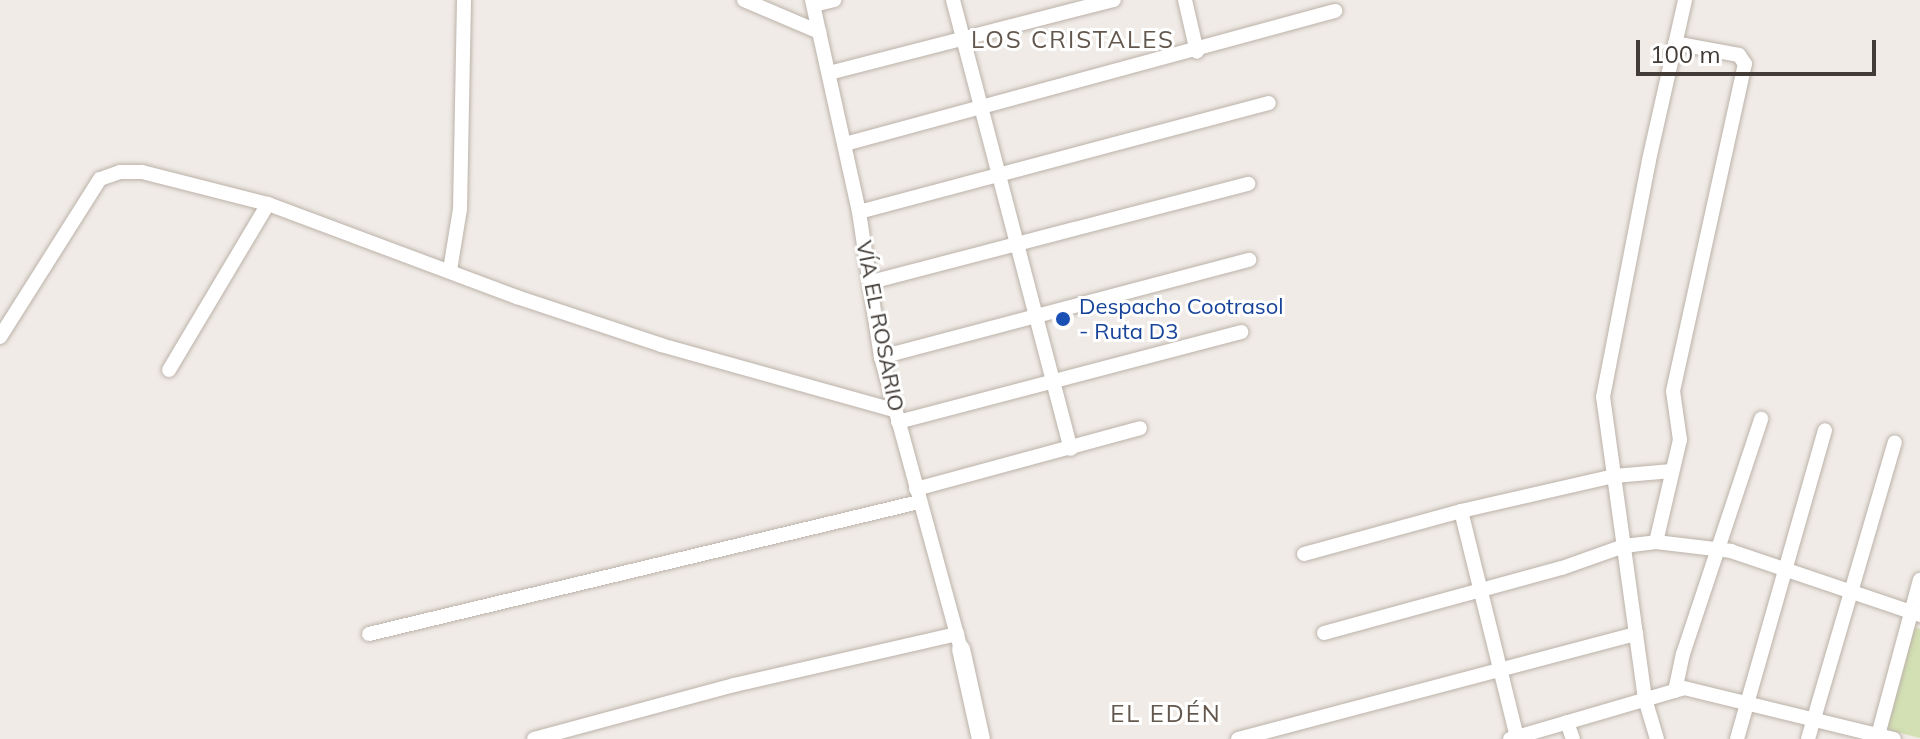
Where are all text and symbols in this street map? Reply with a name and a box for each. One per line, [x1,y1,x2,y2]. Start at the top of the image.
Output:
scale bar [1640,24,1880,74]
district label: LOS CRISTALES [971,26,1175,54]
text: 100 m [1650,39,1721,69]
street label: VÍA EL ROSARIO [850,238,910,414]
place label: Despacho Cootrasol - Ruta D3 [1079,293,1284,344]
marker: Despacho Cootrasol - Ruta D3 [1054,310,1072,328]
district label: EL EDÉN [1110,700,1222,728]

